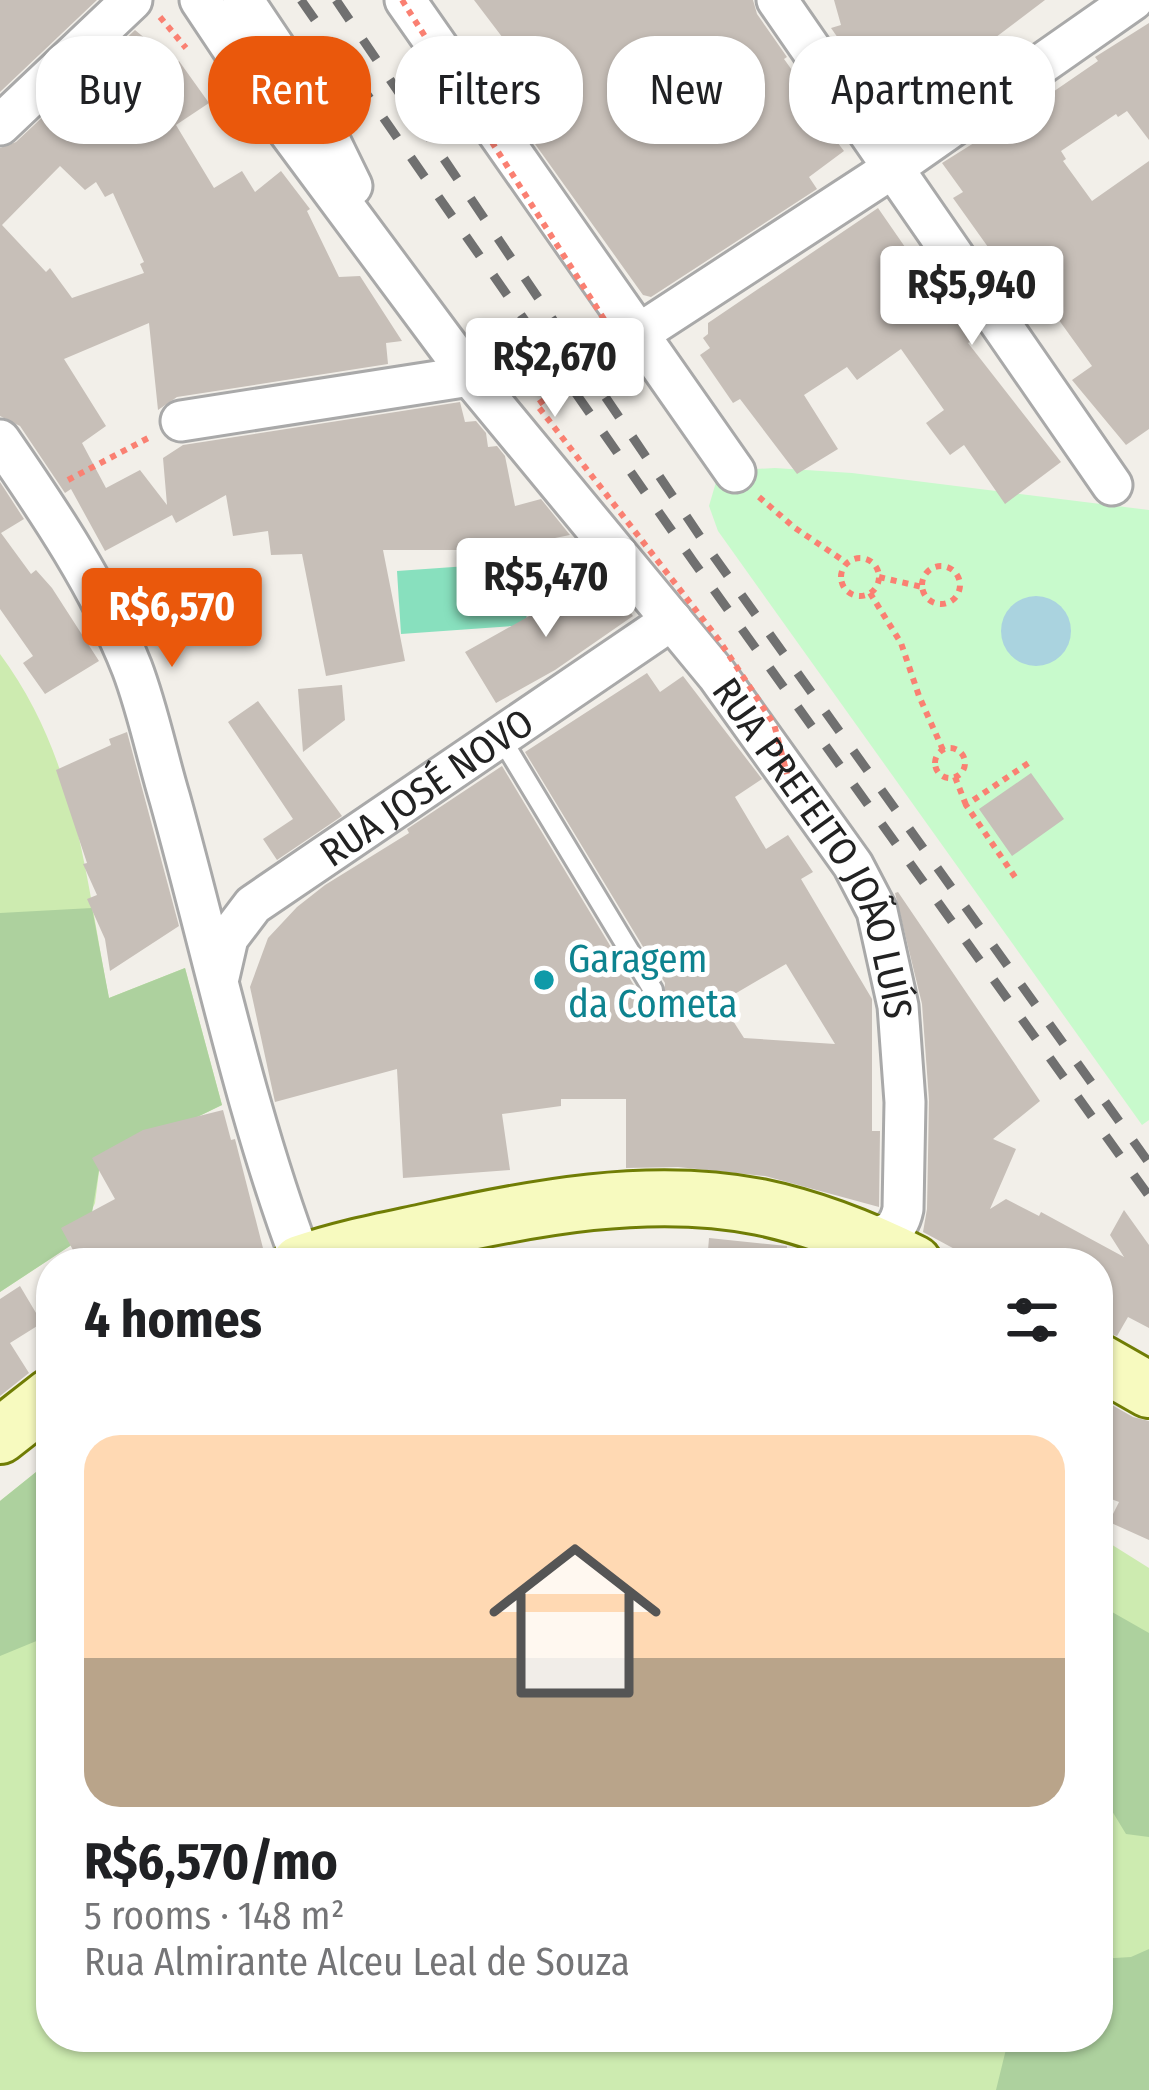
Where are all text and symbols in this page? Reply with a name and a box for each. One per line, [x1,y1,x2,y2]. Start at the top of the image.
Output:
chip: Buy [36,36,184,144]
chip: Rent [208,36,371,144]
chip: Filters [395,36,583,144]
chip: New [607,36,765,144]
chip: Apartment [789,36,1055,144]
pin: R$5,940 [861,246,1083,348]
text: R$5,940 [907,262,1037,308]
pin: R$2,670 [444,318,666,420]
text: R$2,670 [493,334,617,380]
pin: R$5,470 [435,538,657,640]
text: R$5,470 [484,554,608,600]
pin: R$6,570 [61,568,283,670]
text: R$6,570 [109,584,235,630]
street label: RUA PREFEITO JOÃO LUÍS [703,669,921,1020]
street label: RUA JOSÉ NOVO [312,699,542,877]
place label: Garagem da Cometa [568,936,738,1027]
marker: Garagem da Cometa [531,967,557,993]
icon: filters [999,1287,1065,1353]
text: 4 homes [84,1289,262,1351]
icon: home [467,1513,683,1729]
text: R$6,570/mo [84,1831,338,1893]
text: 5 rooms · 148 m² [84,1893,345,1939]
text: Rua Almirante Alceu Leal de Souza [84,1939,630,1985]

